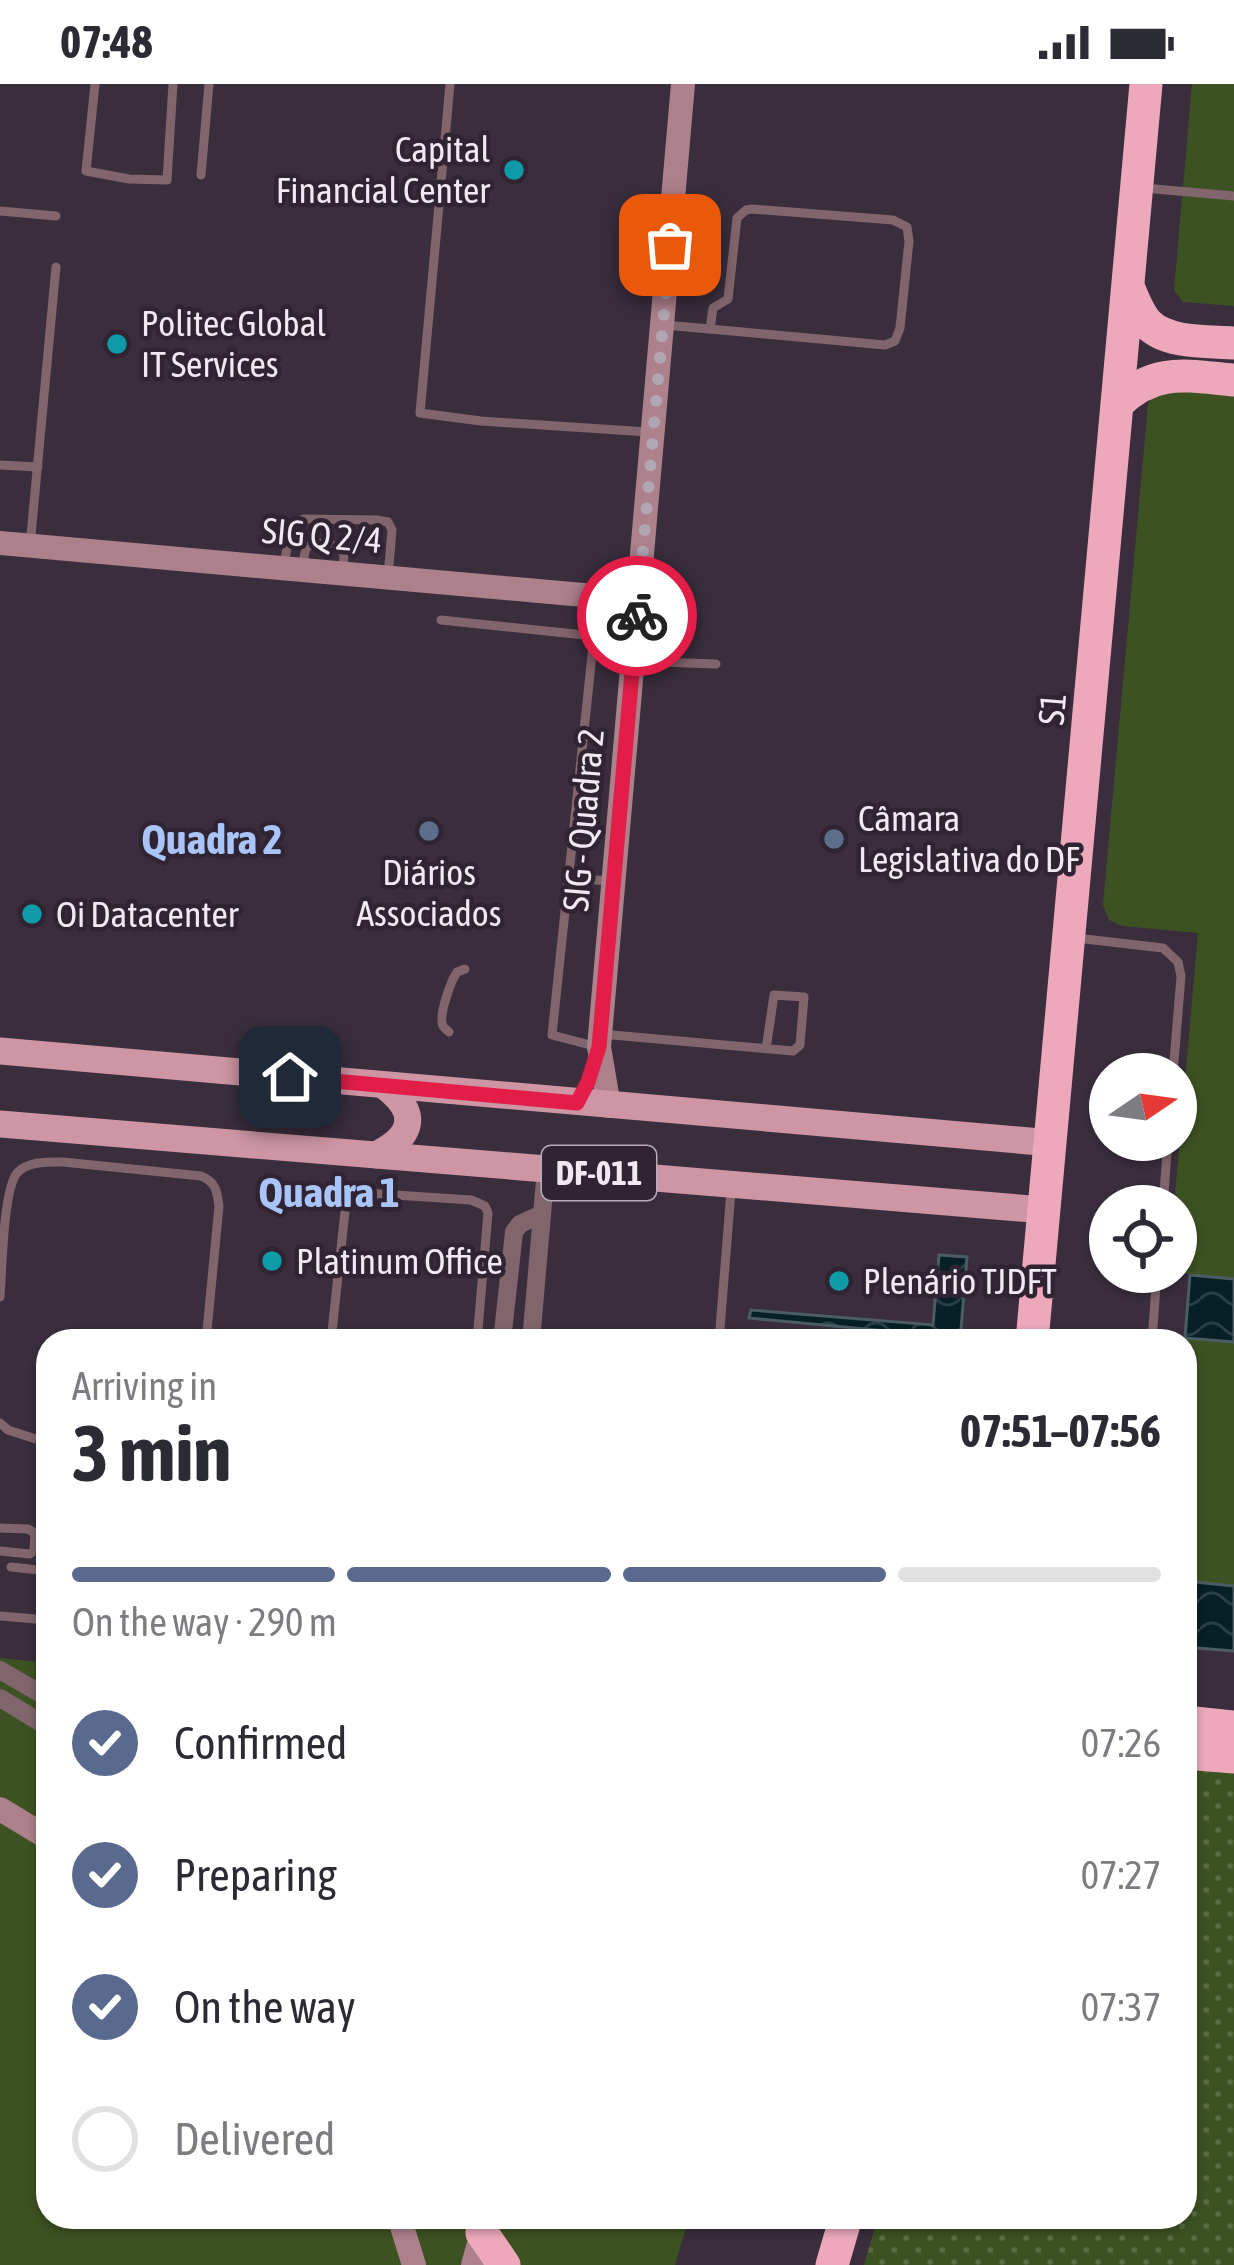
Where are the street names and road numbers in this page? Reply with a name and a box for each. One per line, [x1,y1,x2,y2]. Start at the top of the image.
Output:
street label: SIG Q 2/4 [260,509,384,561]
street label: S1 [1030,691,1074,727]
street label: SIG - Quadra 2 [554,727,612,913]
road number: DF-011 [542,1146,656,1200]

